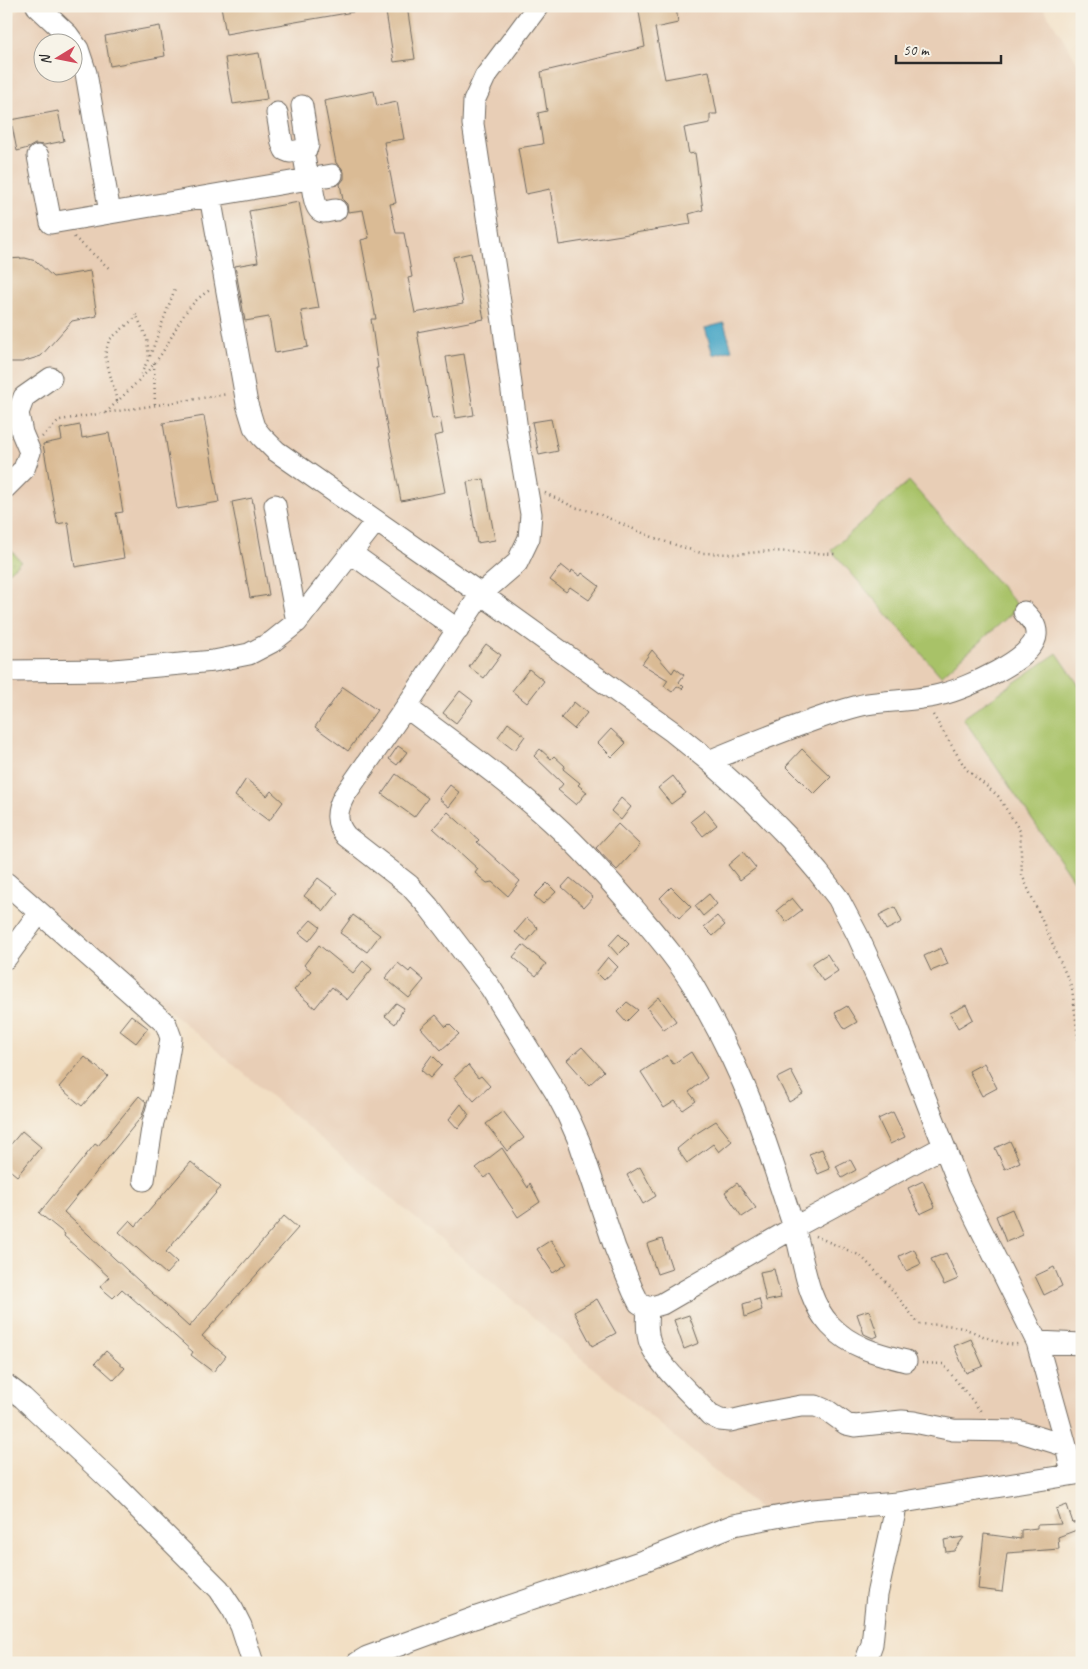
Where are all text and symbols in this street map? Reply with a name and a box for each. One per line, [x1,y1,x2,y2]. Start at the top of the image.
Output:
north arrow [32,32,82,82]
scale bar [896,32,1000,64]
text: 50 m [903,41,930,60]
text: N [36,52,55,66]

